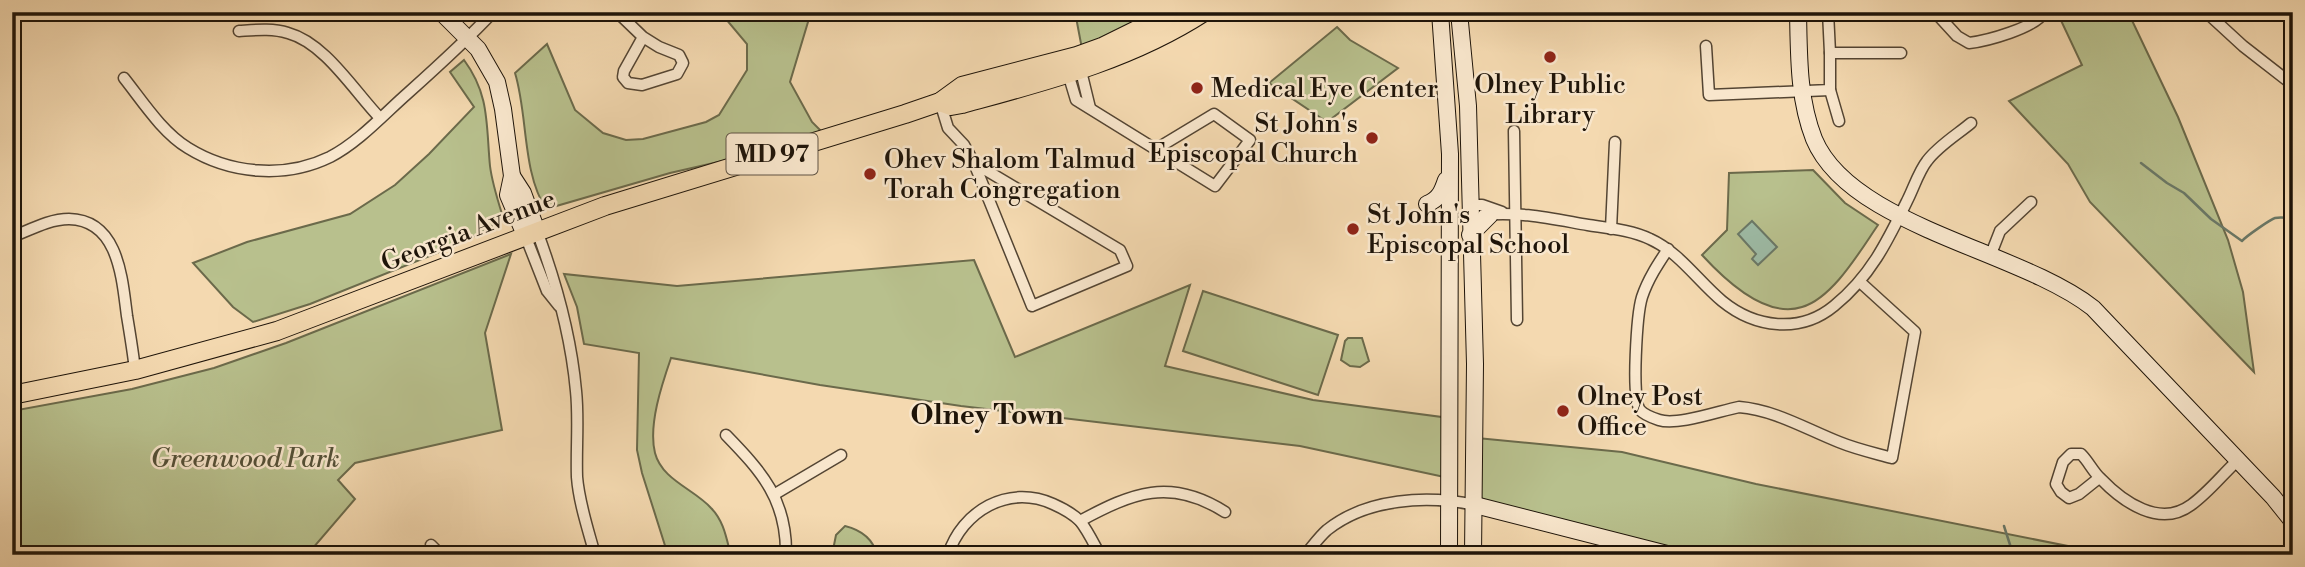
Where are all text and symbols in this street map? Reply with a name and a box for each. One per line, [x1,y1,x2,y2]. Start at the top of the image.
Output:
marker: Olney Public Library [1542,49,1558,65]
place label: Olney Public Library [1474,69,1626,131]
place label: Medical Eye Center [1211,73,1438,105]
marker: Medical Eye Center [1189,80,1205,96]
place label: St John's Episcopal Church [1149,108,1358,170]
marker: St John's Episcopal Church [1364,130,1380,146]
road number: MD 97 [726,134,818,174]
place label: Ohev Shalom Talmud Torah Congregation [884,144,1135,206]
marker: Ohev Shalom Talmud Torah Congregation [862,166,878,182]
street label: Georgia Avenue [377,183,560,279]
place label: St John's Episcopal School [1367,199,1570,261]
marker: St John's Episcopal School [1345,221,1361,237]
place label: Olney Post Office [1577,381,1703,443]
district label: Olney Town [910,398,1064,433]
marker: Olney Post Office [1555,403,1571,419]
park label: Greenwood Park [150,443,340,475]

